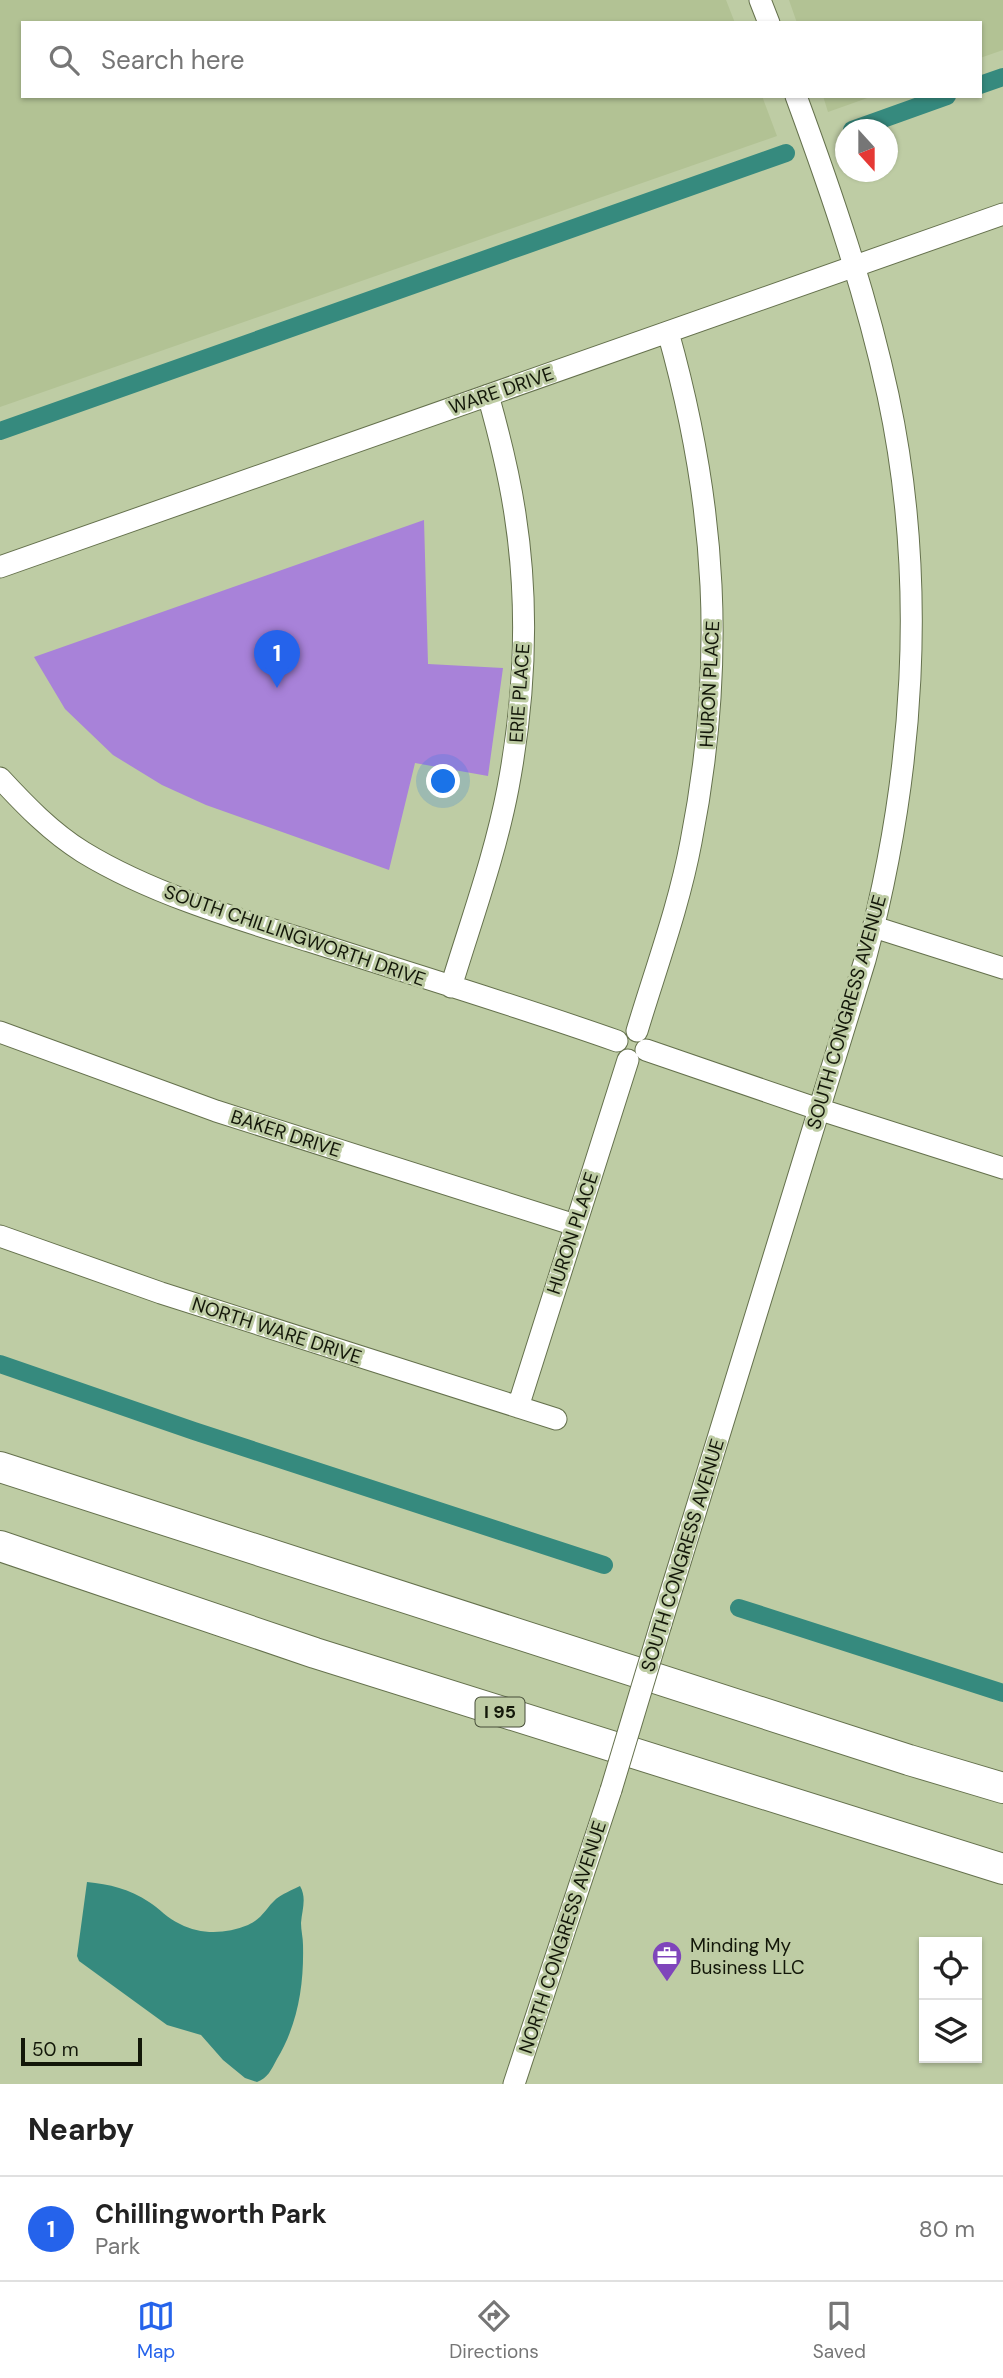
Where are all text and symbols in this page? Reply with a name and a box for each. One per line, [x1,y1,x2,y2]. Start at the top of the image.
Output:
search box [21,21,982,98]
icon: search [45,41,83,79]
text: Search here [101,43,244,77]
north arrow [835,119,898,182]
street label: WARE DRIVE [446,361,557,420]
street label: HURON PLACE [694,620,725,748]
pin: 1 [254,630,300,688]
street label: ERIE PLACE [504,643,535,744]
your location [426,764,460,798]
street label: SOUTH CHILLINGWORTH DRIVE [161,879,429,992]
street label: SOUTH CONGRESS AVENUE [801,892,892,1132]
street label: BAKER DRIVE [228,1104,344,1163]
street label: HURON PLACE [541,1169,604,1297]
street label: NORTH WARE DRIVE [189,1291,365,1370]
street label: SOUTH CONGRESS AVENUE [635,1436,730,1675]
road number: I 95 [476,1698,524,1727]
street label: NORTH CONGRESS AVENUE [513,1818,612,2057]
place label: Minding My Business LLC [690,1933,805,1980]
map controls [919,1937,982,2063]
button: locate [919,1937,982,2000]
office icon: Minding My Business LLC [650,1939,684,1983]
button: layers [919,2000,982,2063]
scale bar [21,2035,142,2067]
text: 50 m [32,2037,79,2062]
text: Nearby [28,2110,134,2149]
text: Chillingworth Park [95,2197,327,2231]
text: 1 [47,2214,55,2244]
text: 80 m [919,2214,975,2244]
text: Park [95,2231,140,2261]
tab: Map [137,2297,175,2364]
tab: Directions [449,2297,539,2364]
tab: Saved [813,2297,866,2364]

